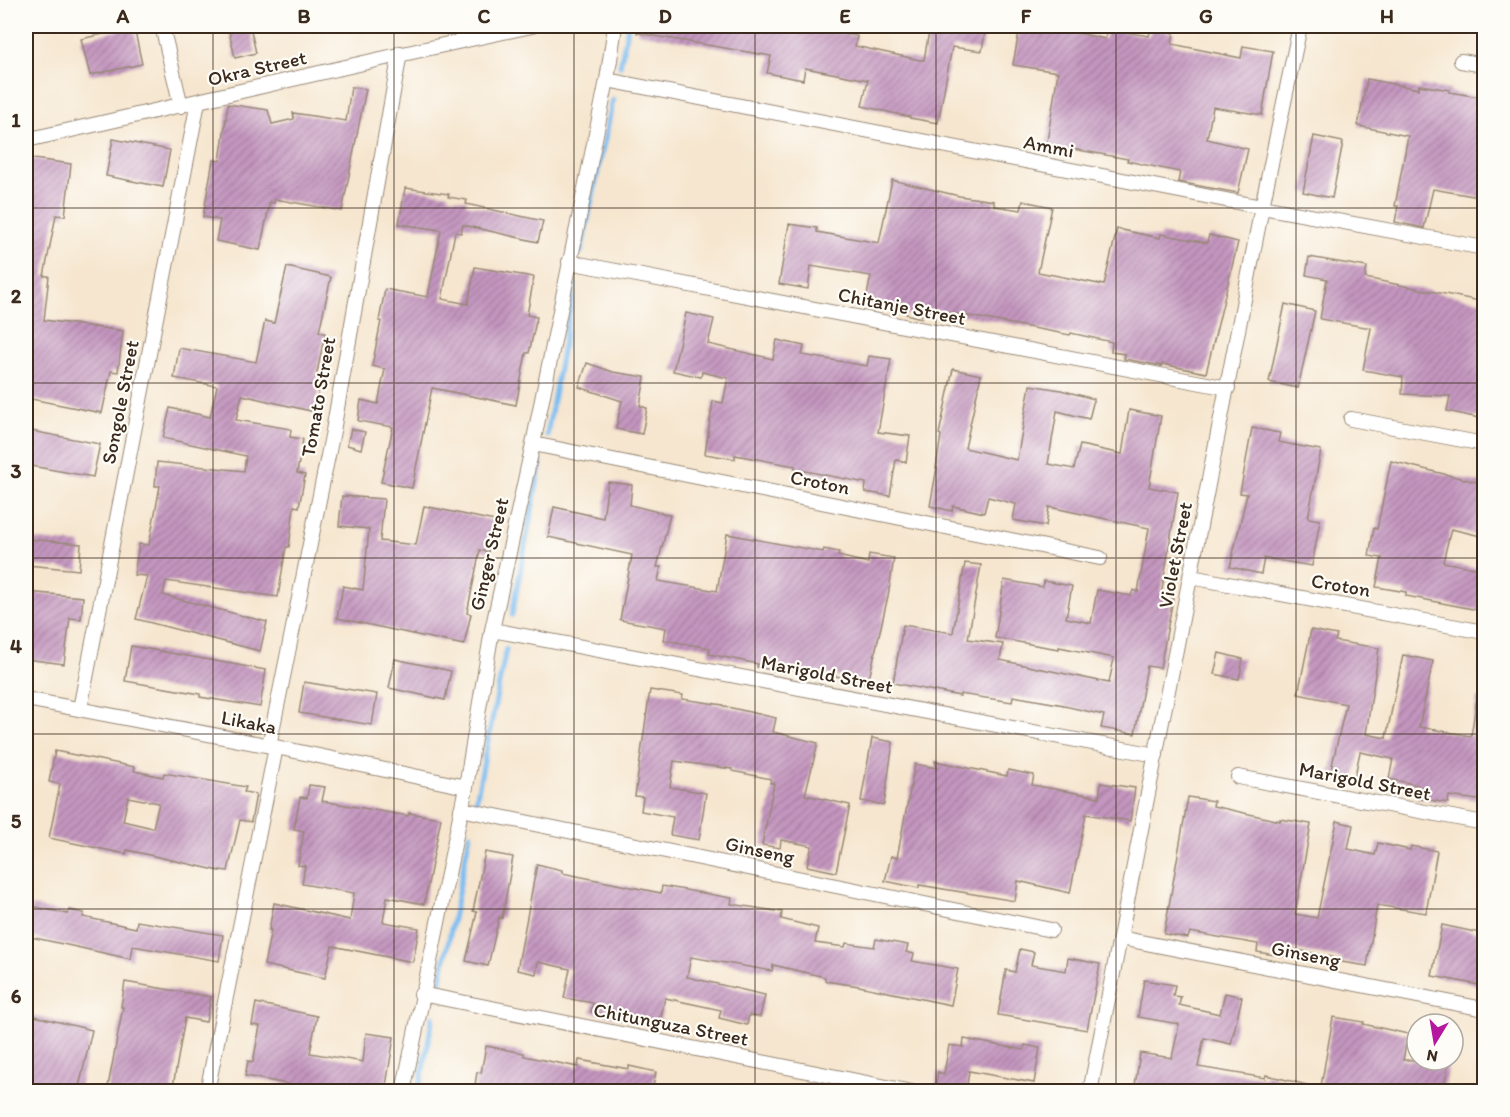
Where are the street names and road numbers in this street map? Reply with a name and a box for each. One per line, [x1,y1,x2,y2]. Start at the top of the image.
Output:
street label: Okra Street [205,45,309,91]
street label: Ammi [1022,129,1076,163]
street label: Chitanje Street [836,282,968,330]
street label: Tomato Street [296,335,340,459]
street label: Songole Street [96,338,144,466]
street label: Croton [788,465,852,499]
street label: Ginger Street [464,495,514,613]
street label: Violet Street [1153,499,1197,610]
street label: Croton [1309,568,1373,602]
street label: Marigold Street [759,649,895,699]
street label: Likaka [219,705,279,739]
street label: Marigold Street [1297,756,1433,806]
street label: Ginseng [723,831,798,869]
street label: Ginseng [1269,936,1343,973]
street label: Chitunguza Street [592,997,751,1051]

